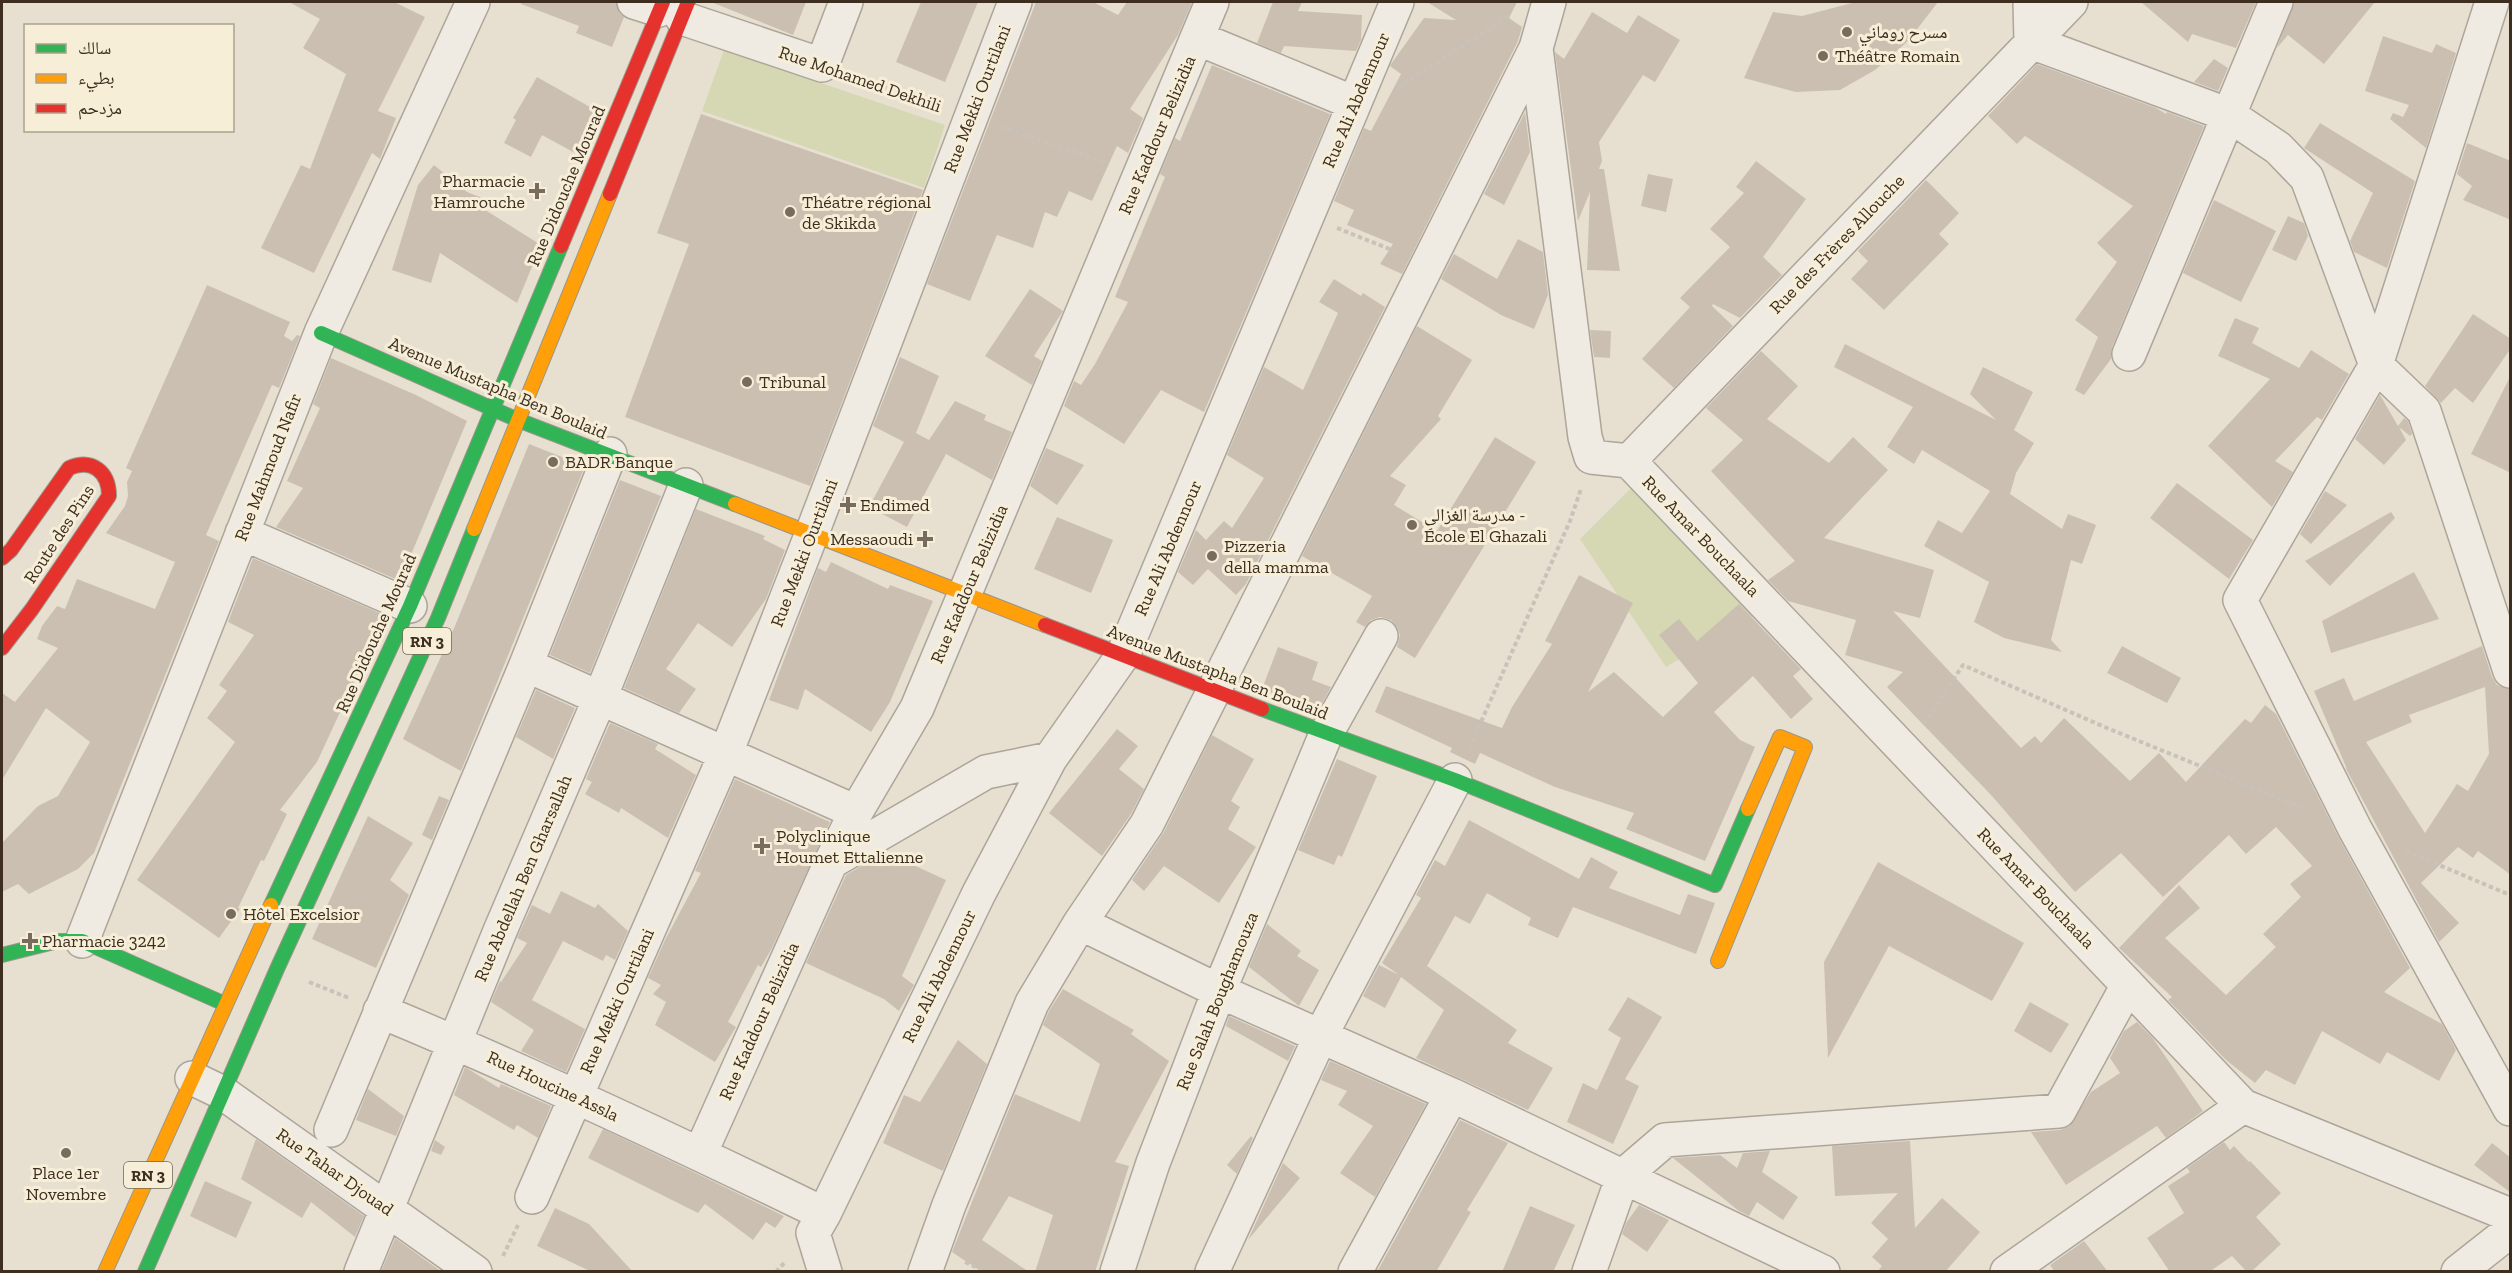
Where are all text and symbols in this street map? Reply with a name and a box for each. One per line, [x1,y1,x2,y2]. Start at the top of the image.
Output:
place label: مسرح روماني [1859,21,1947,47]
street label: Rue Mekki Ourtilani [939,22,1015,176]
legend [24,24,234,132]
marker: مسرح روماني [1840,25,1854,39]
street label: Rue Ali Abdennour [1317,29,1395,171]
text: سالك [78,37,111,59]
street label: Rue Mohamed Dekhili [776,41,944,117]
place label: Théâtre Romain [1835,45,1961,67]
marker: Théâtre Romain [1816,49,1830,63]
street label: Rue Kaddour Belizidia [1114,52,1201,218]
text: بطيء [78,67,115,93]
text: مزدحم [78,97,122,120]
street label: Rue Didouche Mourad [522,102,610,270]
place label: Pharmacie Hamrouche [434,170,525,213]
street label: Rue des Frères Allouche [1765,170,1909,318]
marker: Pharmacie Hamrouche [530,184,544,198]
place label: Théatre régional de Skikda [802,191,931,234]
marker: Théatre régional de Skikda [783,205,797,219]
street label: Avenue Mustapha Ben Boulaid [385,332,611,444]
place label: Tribunal [759,371,826,393]
marker: Tribunal [740,375,754,389]
street label: Rue Mahmoud Nafir [230,390,306,544]
place label: BADR Banque [565,451,673,473]
marker: BADR Banque [546,455,560,469]
street label: Rue Amar Bouchaala [1638,471,1765,601]
street label: Rue Mekki Ourtilani [766,476,842,630]
street label: Rue Ali Abdennour [1129,477,1207,619]
street label: Route des Pins [19,480,99,588]
place label: Endimed [860,494,930,516]
marker: Endimed [841,498,855,512]
street label: Rue Kaddour Belizidia [926,501,1013,667]
place label: مدرسة الغزالي - École El Ghazali [1424,504,1547,547]
marker: مدرسة الغزالي - École El Ghazali [1405,518,1419,532]
place label: Messaoudi [830,528,913,550]
marker: Messaoudi [918,532,932,546]
place label: Pizzeria della mamma [1224,535,1329,578]
marker: Pizzeria della mamma [1205,549,1219,563]
street label: Rue Didouche Mourad [331,550,421,716]
street label: Avenue Mustapha Ben Boulaid [1104,620,1332,724]
road number: RN 3 [403,628,451,654]
street label: Rue Abdellah Ben Gharsallah [469,771,577,985]
street label: Rue Amar Bouchaala [1973,823,2100,953]
place label: Polyclinique Houmet Ettalienne [776,825,923,868]
marker: Polyclinique Houmet Ettalienne [753,837,771,855]
place label: Hôtel Excelsior [243,903,360,925]
street label: Rue Ali Abdennour [897,906,981,1046]
marker: Hôtel Excelsior [224,907,238,921]
street label: Rue Salah Boughamouza [1171,908,1263,1093]
street label: Rue Mekki Ourtilani [575,925,659,1077]
place label: Pharmacie 3242 [42,930,166,952]
marker: Pharmacie 3242 [23,934,37,948]
street label: Rue Kaddour Belizidia [714,938,804,1103]
street label: Rue Houcine Assla [484,1046,623,1126]
street label: Rue Tahar Djouad [272,1123,398,1221]
marker: Place 1er Novembre [59,1146,73,1160]
place label: Place 1er Novembre [26,1162,106,1205]
road number: RN 3 [124,1162,172,1188]

